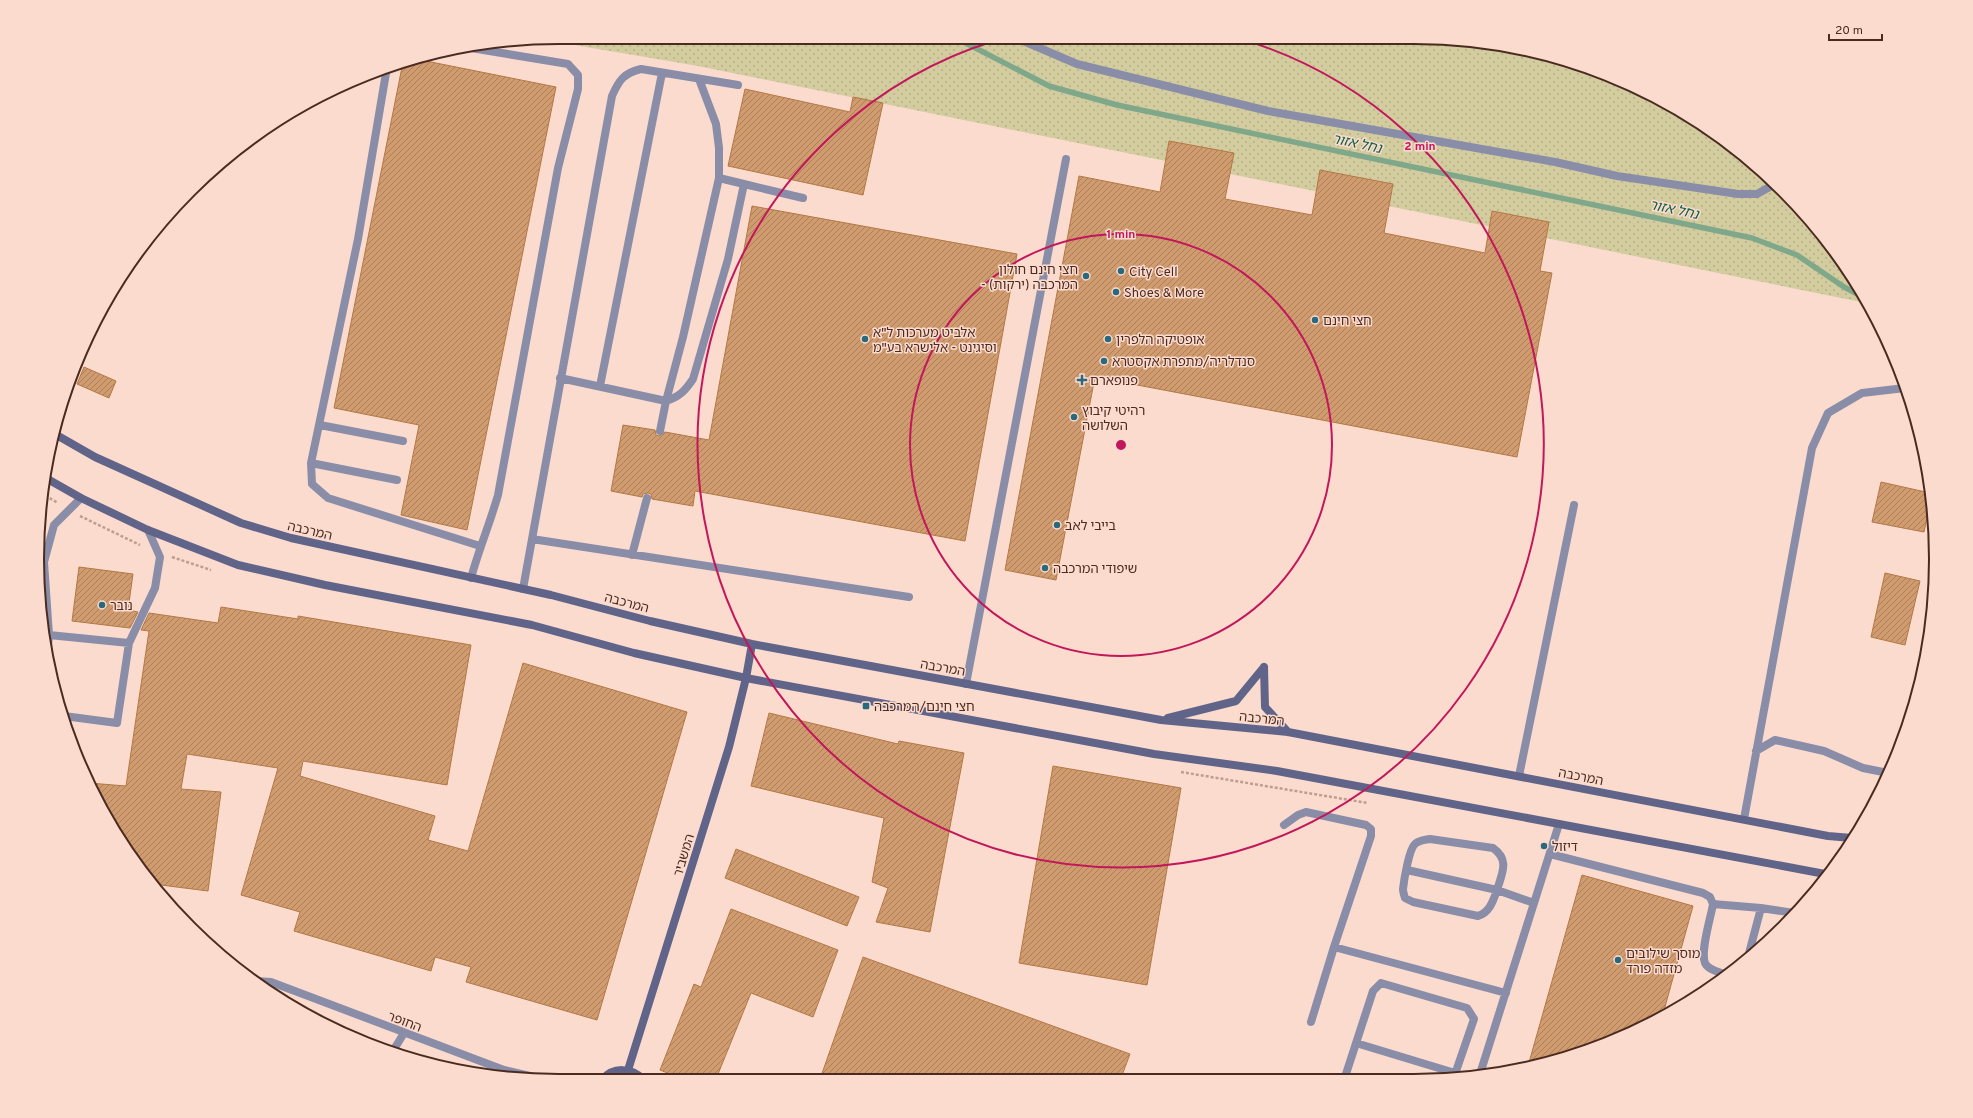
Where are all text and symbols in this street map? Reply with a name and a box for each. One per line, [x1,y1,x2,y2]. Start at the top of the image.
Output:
scale bar [1829,16,1882,42]
text: 20 m [1835,23,1863,39]
water label: נחל אזור [1331,131,1385,158]
text: 2 min [1404,139,1436,155]
water label: נחל אזור [1648,197,1702,224]
text: 1 min [1107,227,1135,243]
place label: חצי חינם חולון - המרכבה (ירקות) [981,263,1078,294]
place label: City Cell [1129,265,1178,281]
marker: City Cell [1116,266,1126,276]
marker: חצי חינם חולון - המרכבה (ירקות) [1081,271,1091,281]
place label: Shoes & More [1124,286,1204,302]
marker: Shoes & More [1111,287,1121,297]
place label: חצי חינם [1323,314,1372,330]
marker: חצי חינם [1310,315,1320,325]
place label: אלביט מערכות ל"א וסיגינט - אלישרא בע"מ [873,326,997,357]
place label: אופטיקה הלפרין [1116,333,1205,349]
marker: אלביט מערכות ל"א וסיגינט - אלישרא בע"מ [860,334,870,344]
marker: אופטיקה הלפרין [1103,334,1113,344]
place label: סנדלריה/מתפרת אקסטרא [1112,355,1255,371]
marker: סנדלריה/מתפרת אקסטרא [1099,356,1109,366]
place label: פנופארם [1090,374,1138,390]
marker: פנופארם [1077,375,1087,385]
place label: רהיטי קיבוץ השלושה [1082,404,1145,435]
marker: רהיטי קיבוץ השלושה [1069,412,1079,422]
centre of rings [1114,438,1128,452]
street label: המרכבה [286,519,334,545]
place label: בייבי לאב [1065,519,1116,535]
marker: בייבי לאב [1052,520,1062,530]
place label: שיפודי המרכבה [1053,562,1137,578]
marker: שיפודי המרכבה [1040,563,1050,573]
street label: המרכבה [602,590,651,618]
place label: נובר [110,599,133,615]
marker: נובר [97,600,107,610]
street label: המרכבה [919,657,966,681]
place label: חצי חינם/המרכבה [874,700,975,716]
marker: חצי חינם/המרכבה [861,701,871,711]
street label: המרכבה [1238,710,1285,730]
street label: המרכבה [1557,766,1605,790]
street label: המשביר [671,832,699,879]
place label: דיזול [1552,840,1578,856]
marker: דיזול [1539,841,1549,851]
place label: מוסך שילובים מזדה פורד [1626,947,1701,978]
marker: מוסך שילובים מזדה פורד [1613,955,1623,965]
street label: החופר [385,1009,424,1037]

